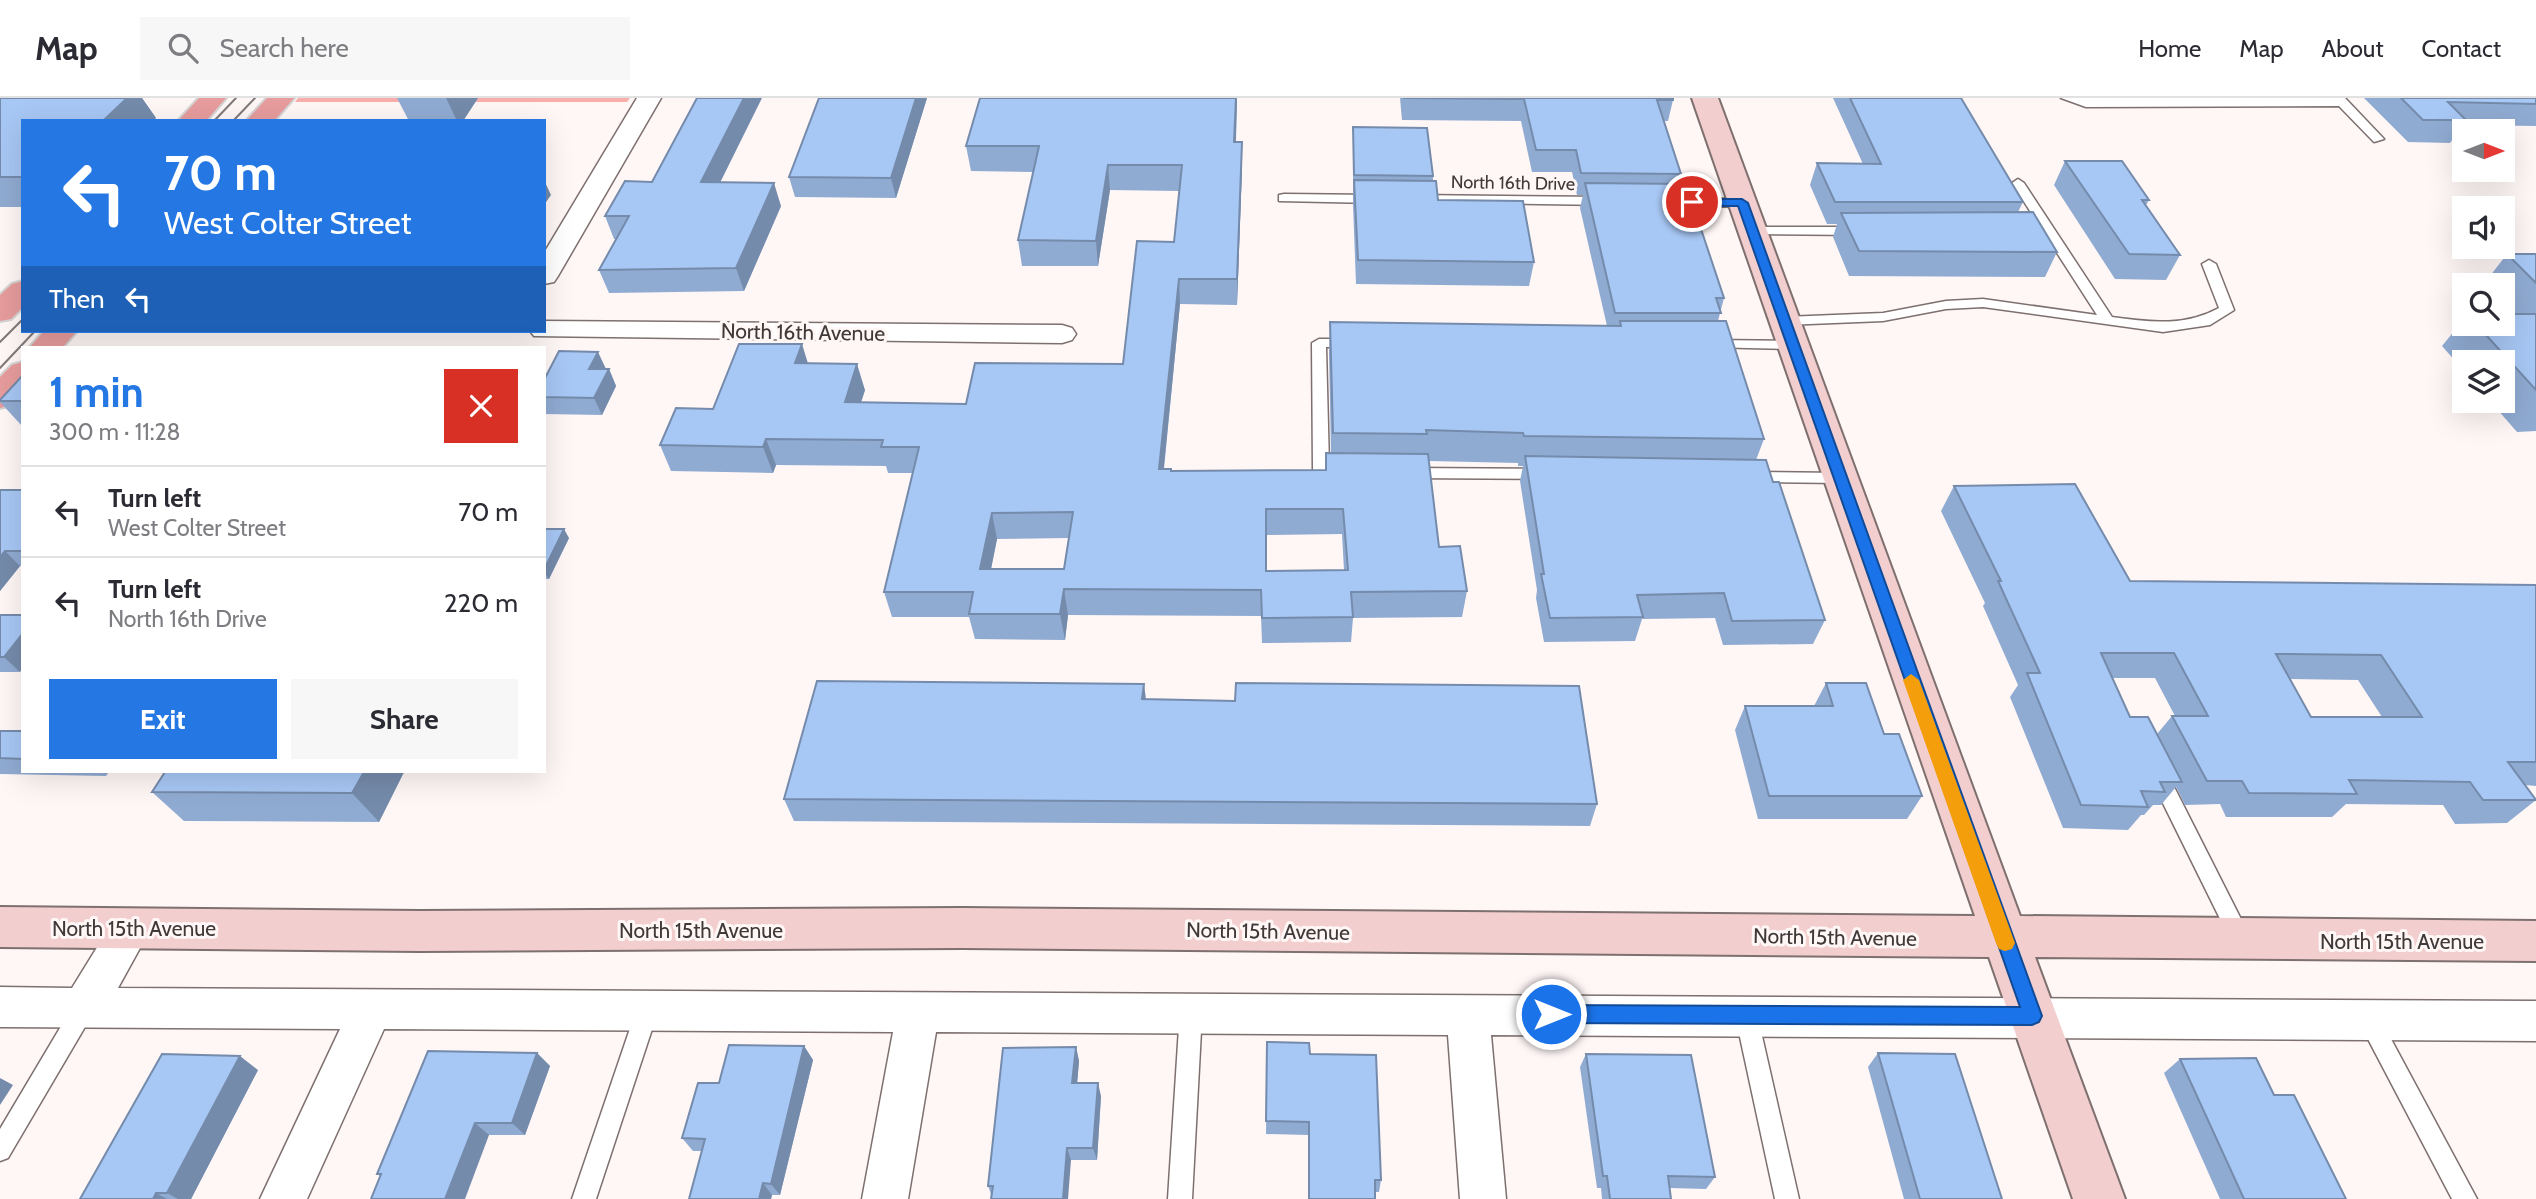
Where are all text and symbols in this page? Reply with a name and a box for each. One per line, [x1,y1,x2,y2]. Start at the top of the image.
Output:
search box [140,17,630,80]
text: Map [35,28,98,68]
icon: search [164,29,202,67]
text: Search here [220,32,349,64]
text: Home [2138,34,2201,63]
text: Map [2239,34,2284,63]
text: About [2322,34,2384,63]
text: Contact [2422,34,2501,63]
north arrow [2452,119,2515,182]
map controls [2452,119,2515,413]
text: 70 m [164,143,277,202]
icon: left [49,147,140,238]
street label: North 16th Drive [1451,171,1575,195]
pin [1662,172,1722,232]
icon: arrive [1673,183,1711,221]
button: sound [2452,196,2515,259]
text: West Colter Street [164,203,412,242]
button: search [2452,273,2515,336]
icon: left [119,280,157,318]
text: Then [49,283,105,315]
street label: North 16th Avenue [721,318,886,346]
button: layers [2452,350,2515,413]
text: 1 min [49,366,144,418]
button: close [444,369,518,443]
text: 300 m · 11:28 [49,418,181,446]
text: Turn left [108,482,201,514]
icon: left [49,493,87,531]
text: 70 m [458,496,518,528]
text: West Colter Street [108,514,286,542]
text: Turn left [108,573,201,605]
icon: left [49,584,87,622]
text: 220 m [444,587,518,619]
text: North 16th Drive [108,605,267,633]
button: Exit [49,679,277,759]
button: Share [291,679,518,759]
street label: North 15th Avenue [52,916,216,941]
street label: North 15th Avenue [1186,917,1350,945]
street label: North 15th Avenue [619,918,783,943]
street label: North 15th Avenue [1753,923,1917,951]
street label: North 15th Avenue [2320,929,2484,954]
position arrow [1514,977,1588,1051]

